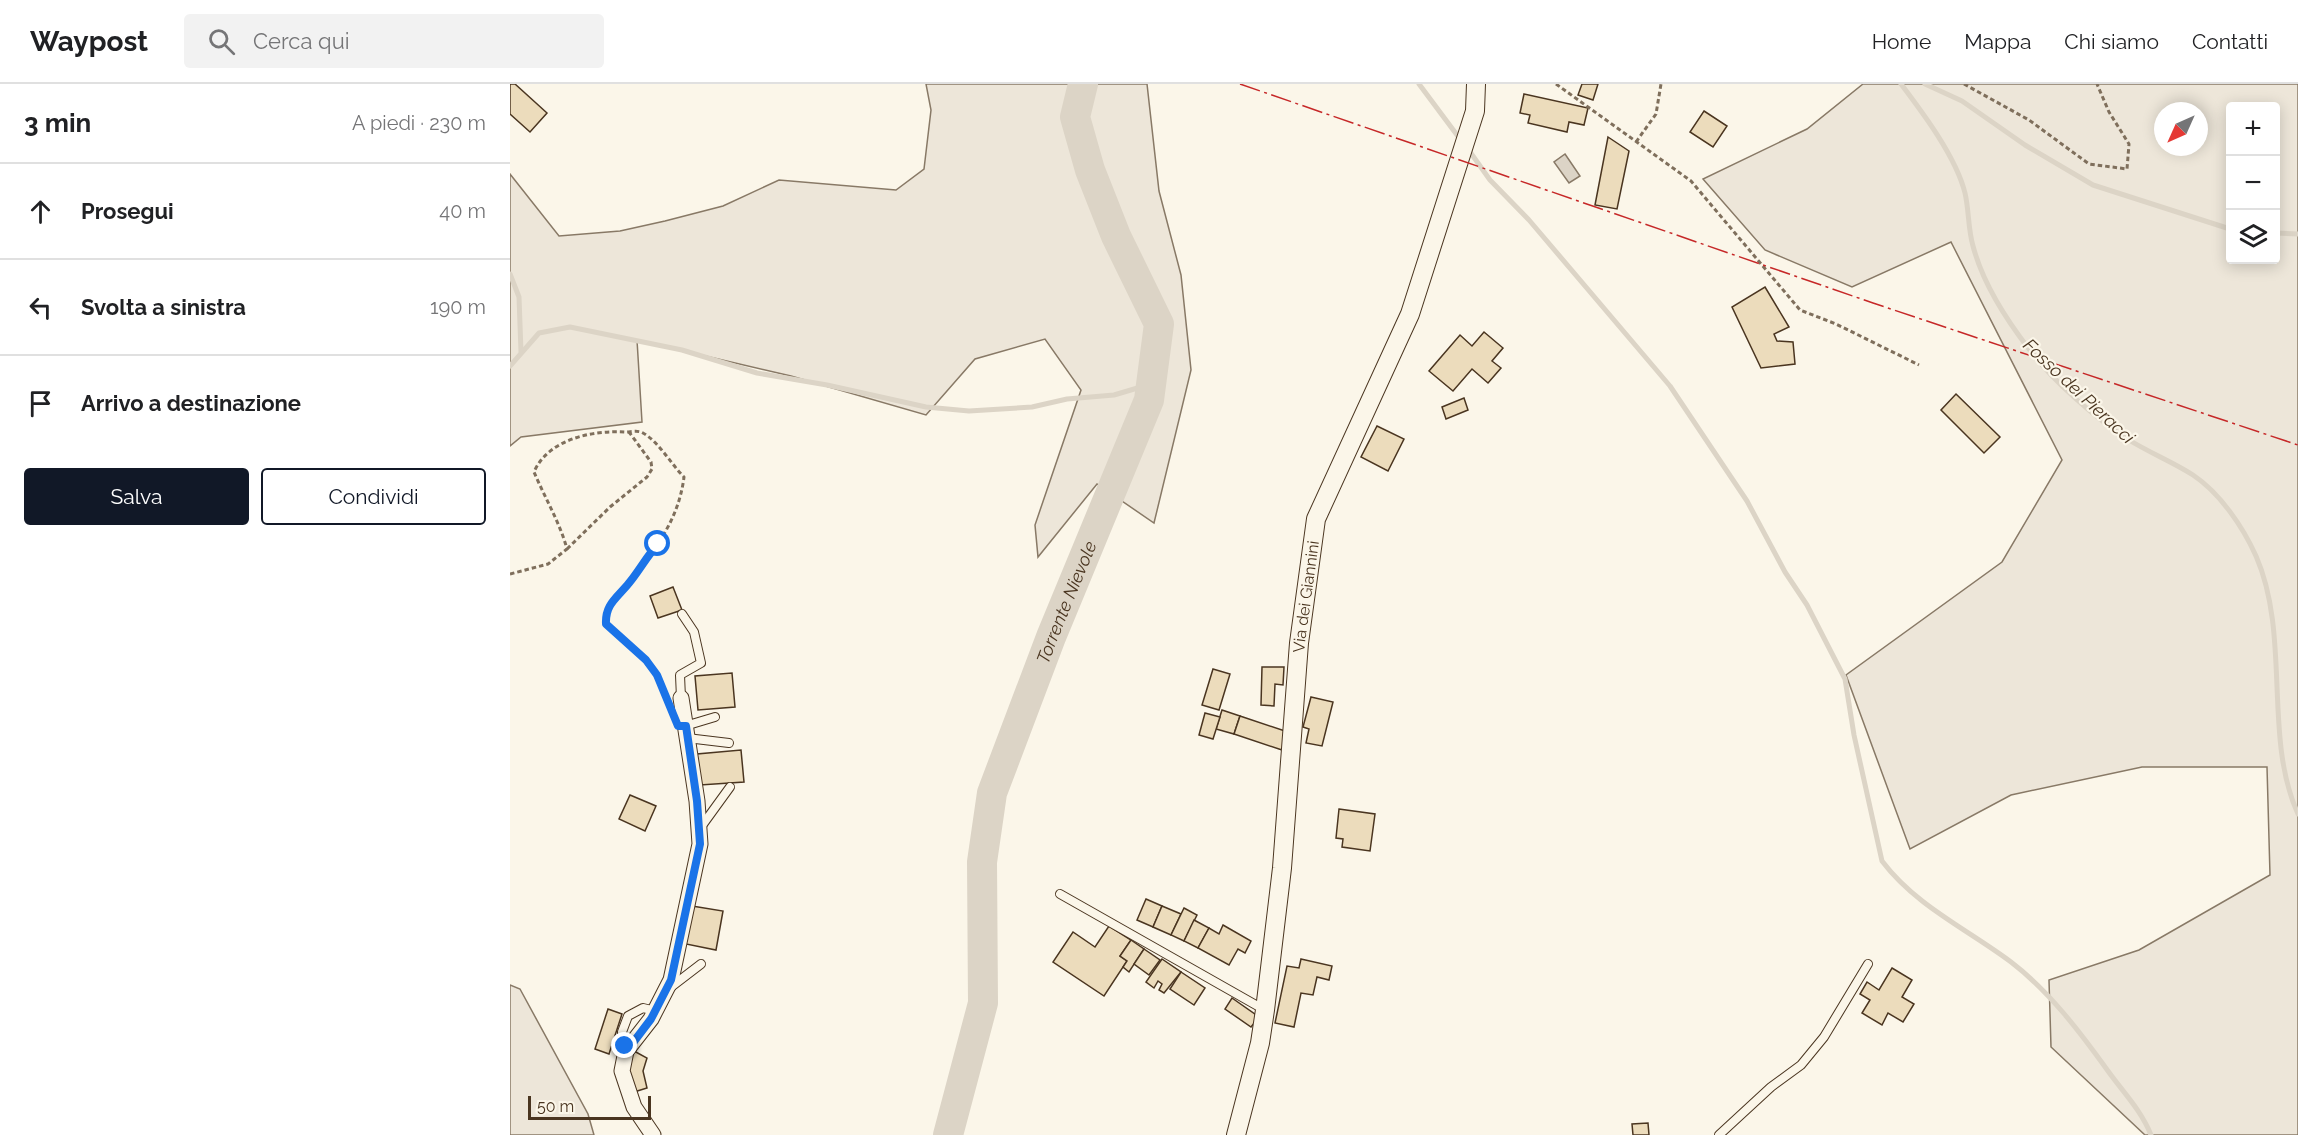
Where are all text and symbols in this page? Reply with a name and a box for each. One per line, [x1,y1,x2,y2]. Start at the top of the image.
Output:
search box [184,14,604,68]
text: Waypost [30,25,148,58]
icon: search [205,25,238,58]
text: Cerca qui [253,28,350,54]
text: Home [1872,29,1931,54]
text: Mappa [1964,29,2031,54]
text: Chi siamo [2064,29,2159,54]
text: Contatti [2192,29,2268,54]
north arrow [2154,102,2208,156]
map controls [2226,102,2280,264]
button: + [2226,102,2280,156]
text: 3 min [24,108,91,138]
text: A piedi · 230 m [352,111,486,135]
button: − [2226,156,2280,210]
icon: ahead [24,195,57,228]
text: Prosegui [81,198,174,224]
text: 40 m [439,199,486,223]
button: layers [2226,210,2280,264]
icon: left [24,291,57,324]
text: Svolta a sinistra [81,294,246,320]
text: 190 m [430,295,486,319]
water label: Fosso dei Pieracci [2019,334,2140,449]
icon: arrive [24,387,57,420]
text: Arrivo a destinazione [81,390,301,416]
button: Salva [24,468,249,525]
button: Condividi [261,468,486,525]
route start [644,530,670,556]
water label: Torrente Nievole [1032,537,1100,666]
street label: Via dei Giannini [1289,539,1322,653]
route end [611,1032,637,1058]
scale bar [528,1093,651,1120]
text: 50 m [537,1097,574,1116]

